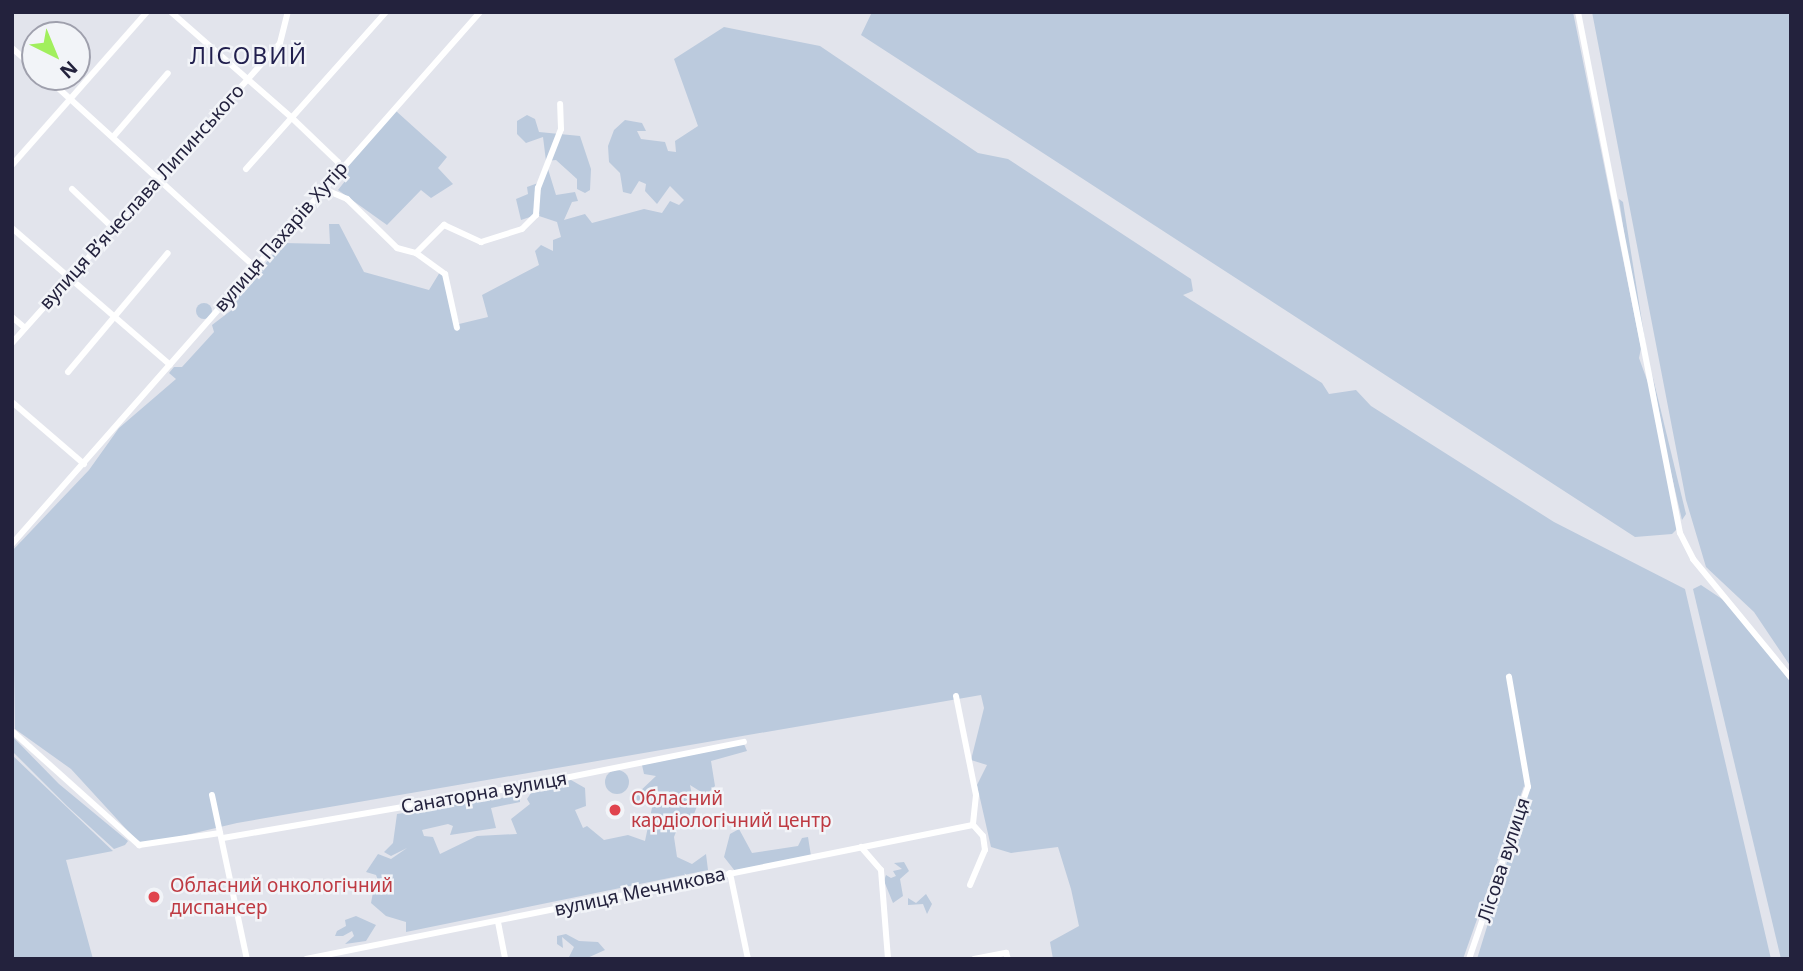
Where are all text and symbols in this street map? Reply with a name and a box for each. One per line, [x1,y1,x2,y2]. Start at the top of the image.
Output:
north arrow [21,21,91,91]
district label: ЛІСОВИЙ [191,41,307,69]
text: N [54,55,83,85]
street label: вулиця Вʼячеслава Липинського [35,80,249,314]
street label: вулиця Пахарів Хутір [209,157,353,317]
street label: Санаторна вулиця [399,767,569,819]
place label: Обласний кардіологічний центр [631,788,832,832]
street label: Лісова вулиця [1473,795,1535,925]
marker: Обласний кардіологічний центр [605,800,625,820]
street label: вулиця Мечникова [552,863,728,921]
place label: Обласний онкологічний диспансер [170,875,393,919]
marker: Обласний онкологічний диспансер [144,887,164,907]

